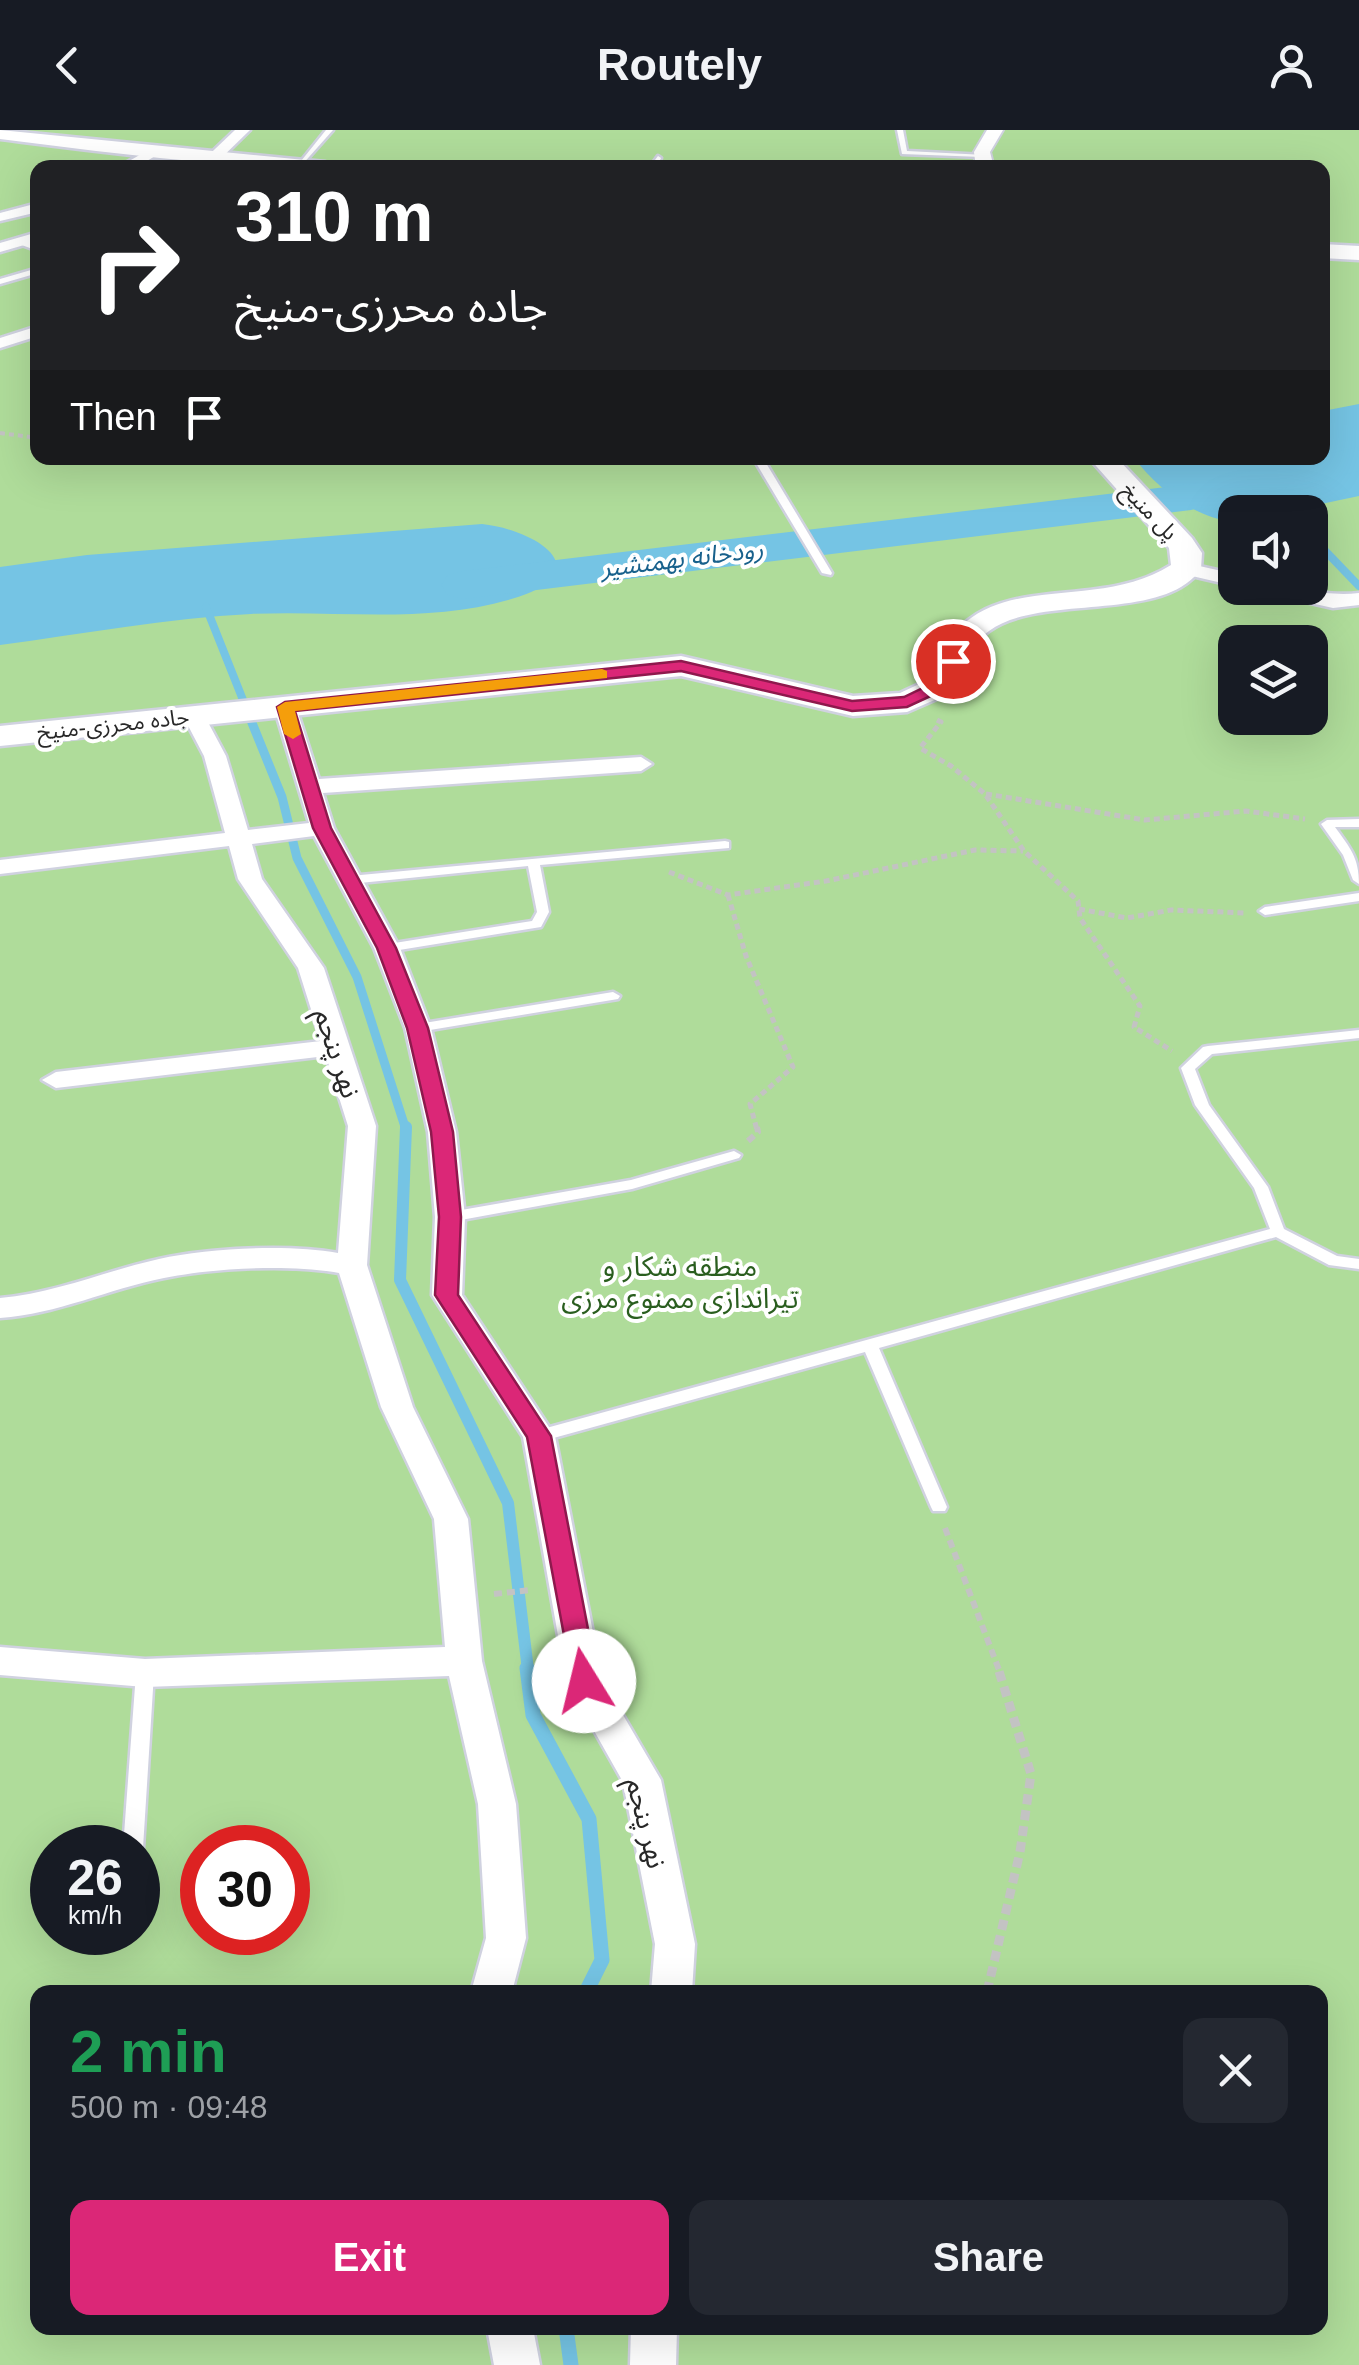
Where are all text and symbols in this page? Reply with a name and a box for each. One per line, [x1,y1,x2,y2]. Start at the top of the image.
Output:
icon: back [40,38,95,93]
icon: person [1264,38,1319,93]
text: Routely [597,39,762,90]
text: 310 m [235,178,433,256]
icon: right [70,200,200,330]
text: جاده محرزی-منیخ [235,281,548,332]
icon: arrive [177,390,232,445]
text: Then [70,396,157,438]
street label: پل منیخ [1113,477,1183,548]
map controls [1218,495,1328,735]
button: sound [1218,495,1328,605]
water label: رودخانه بهمنشیر [597,534,765,583]
pin [911,619,996,704]
button: layers [1218,625,1328,735]
icon: arrive [926,634,981,689]
street label: جاده محرزی-منیخ [36,704,191,749]
street label: نهر پنجم [303,1005,367,1104]
park label: منطقه شکار و تیراندازی ممنوع مرزی [561,1251,799,1319]
position arrow [532,1629,636,1733]
street label: نهر پنجم [615,1775,673,1873]
speed limit sign: 30 [180,1825,310,1955]
text: 26 [67,1850,123,1906]
text: km/h [68,1901,122,1929]
text: 2 min [70,2018,227,2085]
button: close [1183,2018,1288,2123]
text: 500 m · 09:48 [70,2089,267,2125]
button: Exit [70,2200,669,2315]
button: Share [689,2200,1288,2315]

